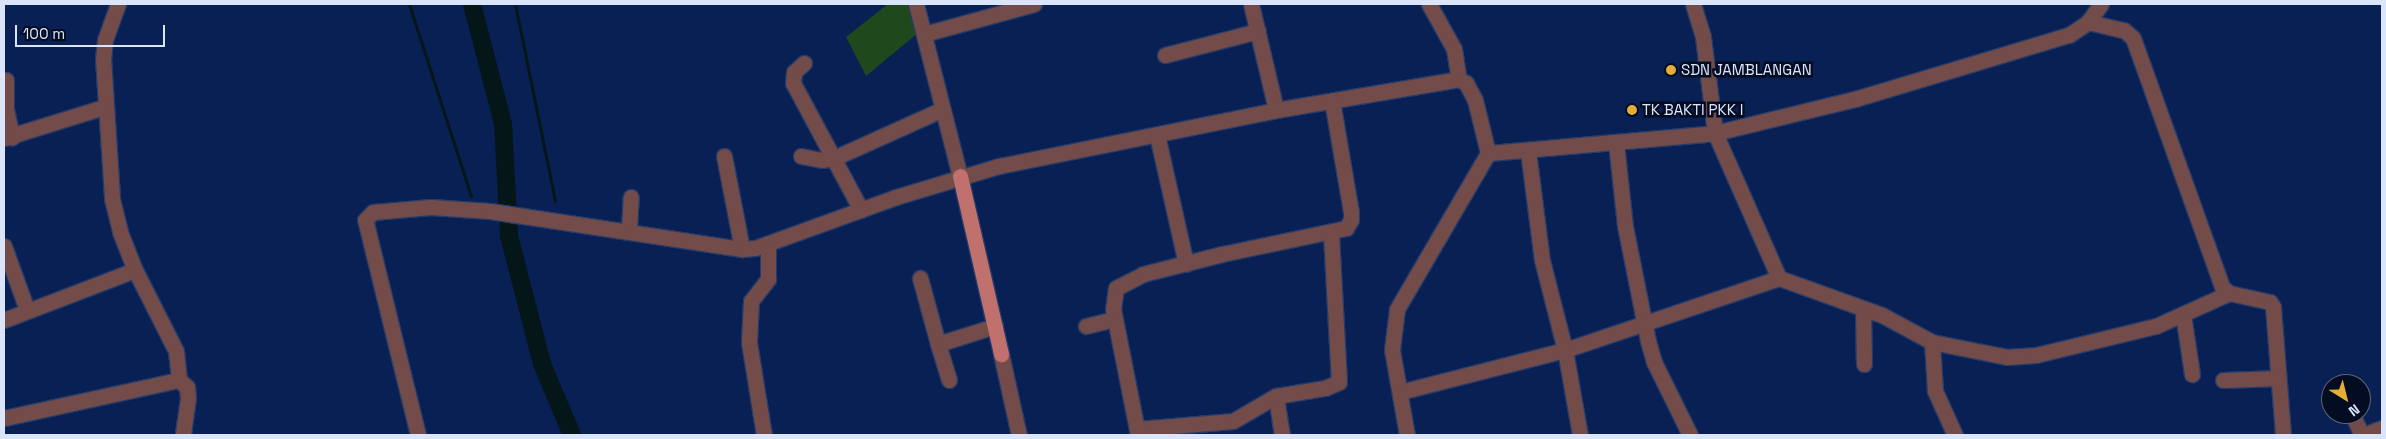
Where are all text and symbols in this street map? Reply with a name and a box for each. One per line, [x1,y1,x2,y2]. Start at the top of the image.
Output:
scale bar [18,15,168,47]
text: 100 m [23,24,65,43]
place label: SDN JAMBLANGAN [1681,61,1812,79]
marker: SDN JAMBLANGAN [1665,64,1677,76]
place label: TK BAKTI PKK I [1642,101,1743,119]
marker: TK BAKTI PKK I [1626,104,1638,116]
north arrow [2321,374,2371,424]
text: N [2345,400,2363,420]

